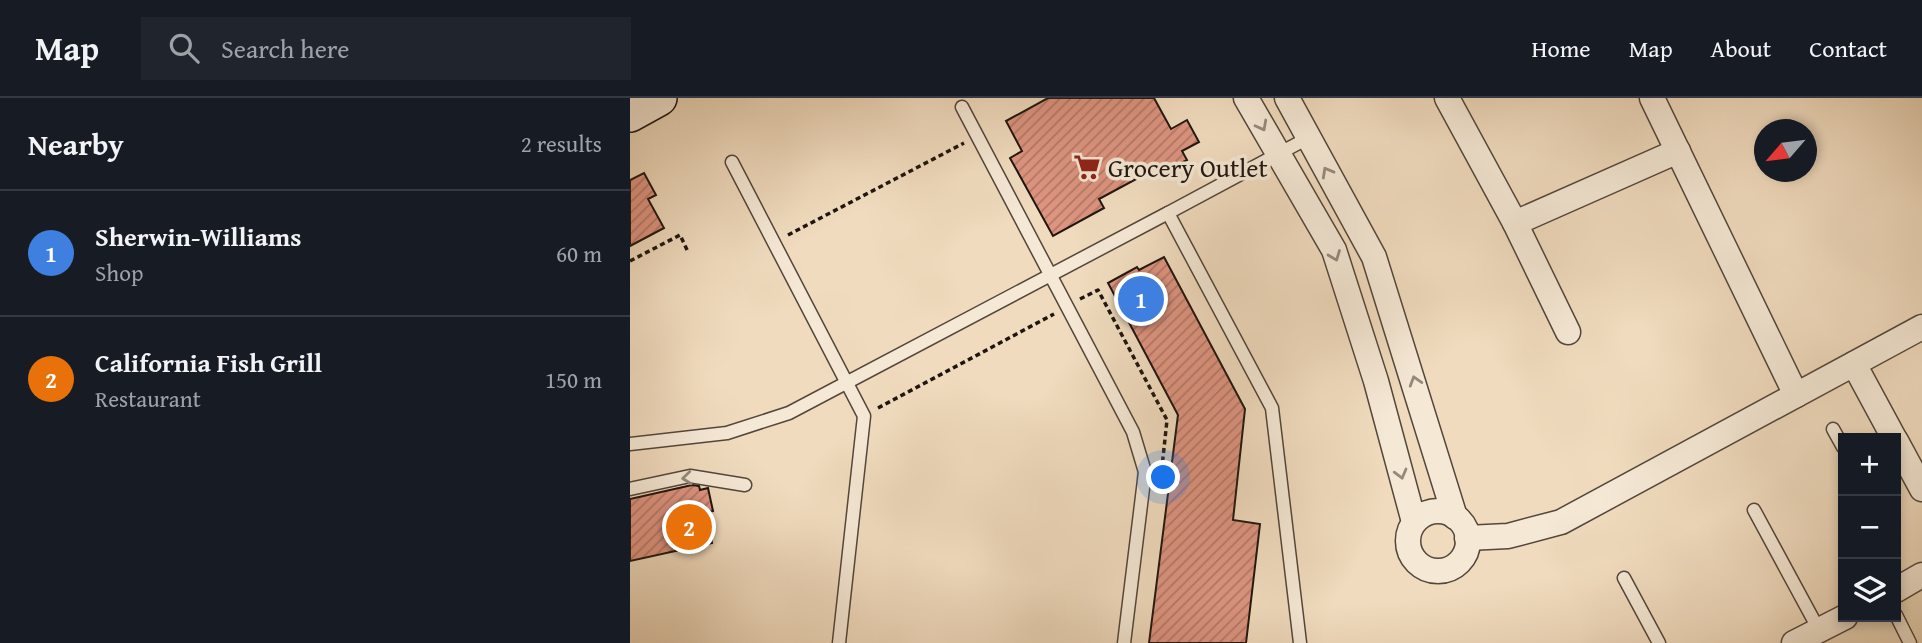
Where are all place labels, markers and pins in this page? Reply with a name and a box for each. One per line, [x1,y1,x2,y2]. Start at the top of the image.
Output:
place label: Grocery Outlet [1108,148,1268,187]
supermarket icon: Grocery Outlet [1072,152,1102,182]
pin: 1 [1118,273,1164,325]
pin: 2 [666,501,712,553]

